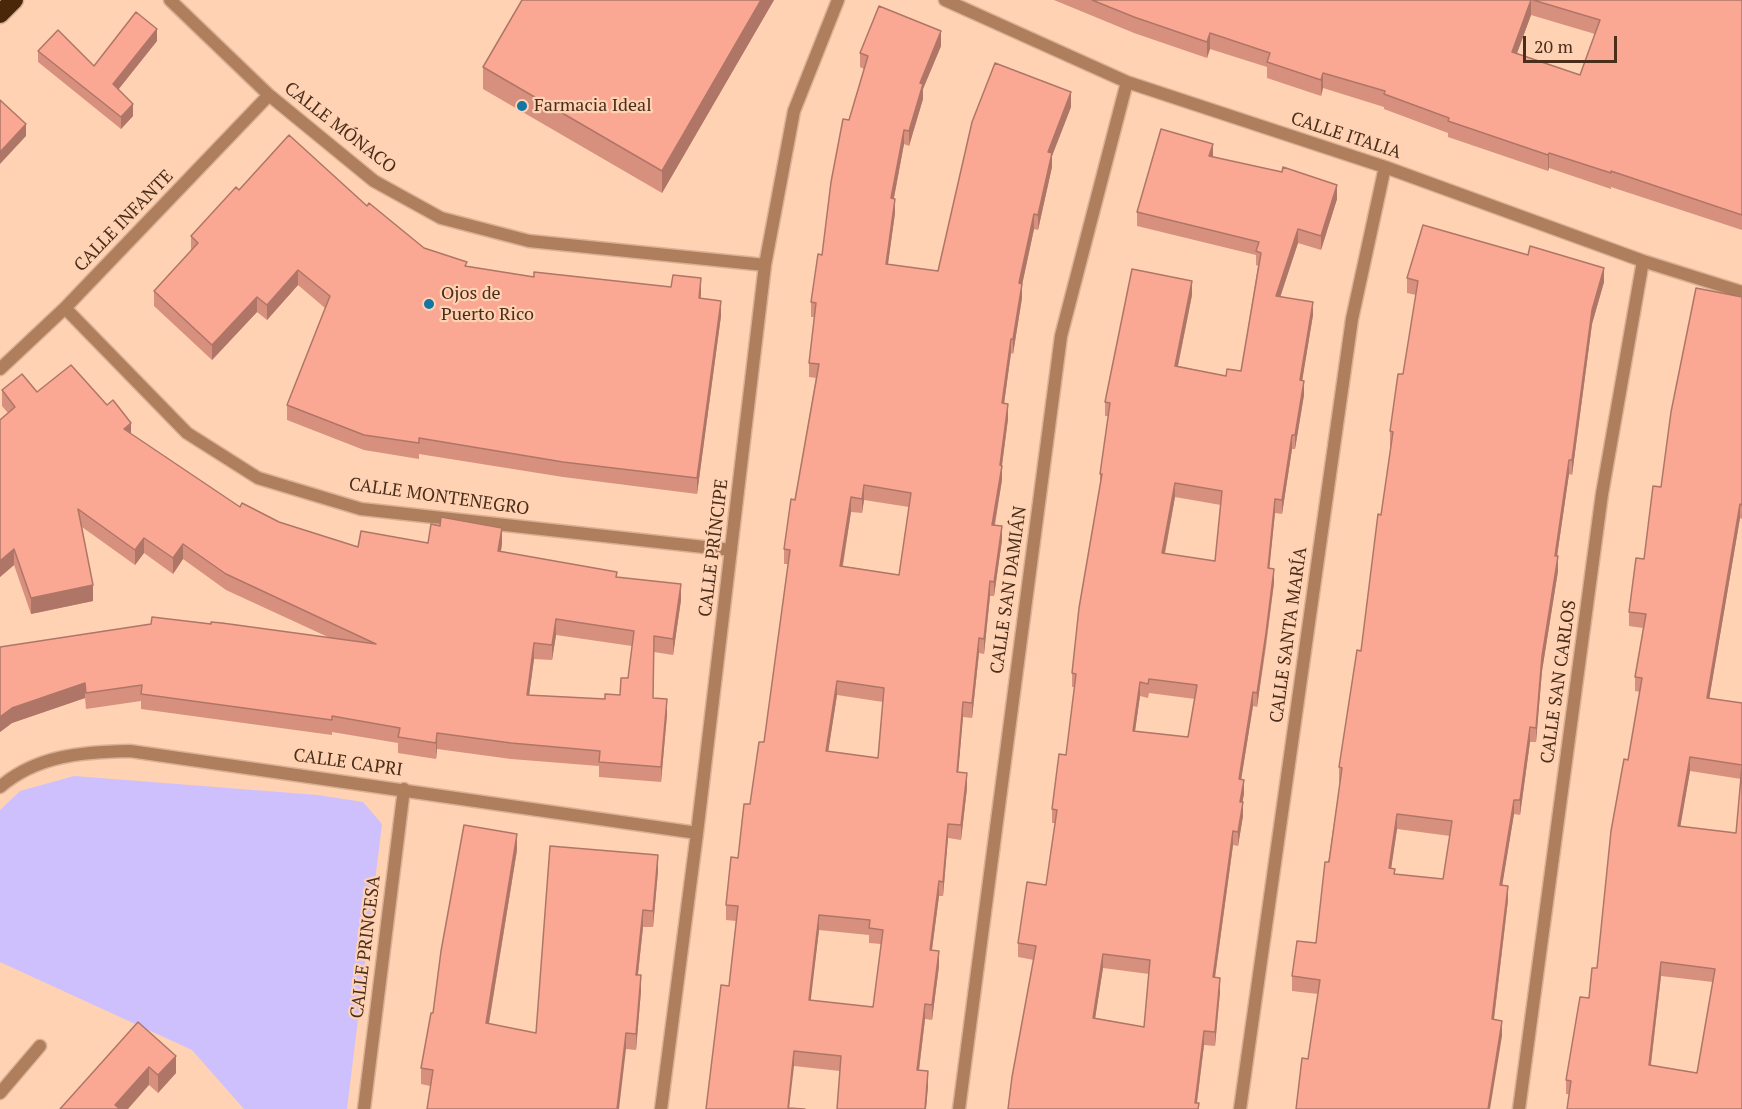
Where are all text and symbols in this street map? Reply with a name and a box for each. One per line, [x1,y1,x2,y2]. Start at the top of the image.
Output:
scale bar [1526,24,1620,62]
text: 20 m [1534,34,1573,58]
street label: CALLE MÓNACO [280,78,400,178]
place label: Farmacia Ideal [534,95,652,117]
marker: Farmacia Ideal [515,99,529,113]
street label: CALLE ITALIA [1288,108,1404,164]
street label: CALLE INFANTE [70,166,178,276]
place label: Ojos de Puerto Rico [441,283,534,326]
marker: Ojos de Puerto Rico [422,297,436,311]
street label: CALLE MONTENEGRO [347,474,531,520]
street label: CALLE PRÍNCIPE [695,478,733,618]
street label: CALLE SAN DAMIÁN [987,505,1031,675]
street label: CALLE SANTA MARÍA [1266,546,1312,724]
street label: CALLE SAN CARLOS [1537,599,1581,765]
street label: CALLE CAPRI [292,745,404,781]
street label: CALLE PRINCESA [347,874,385,1020]

